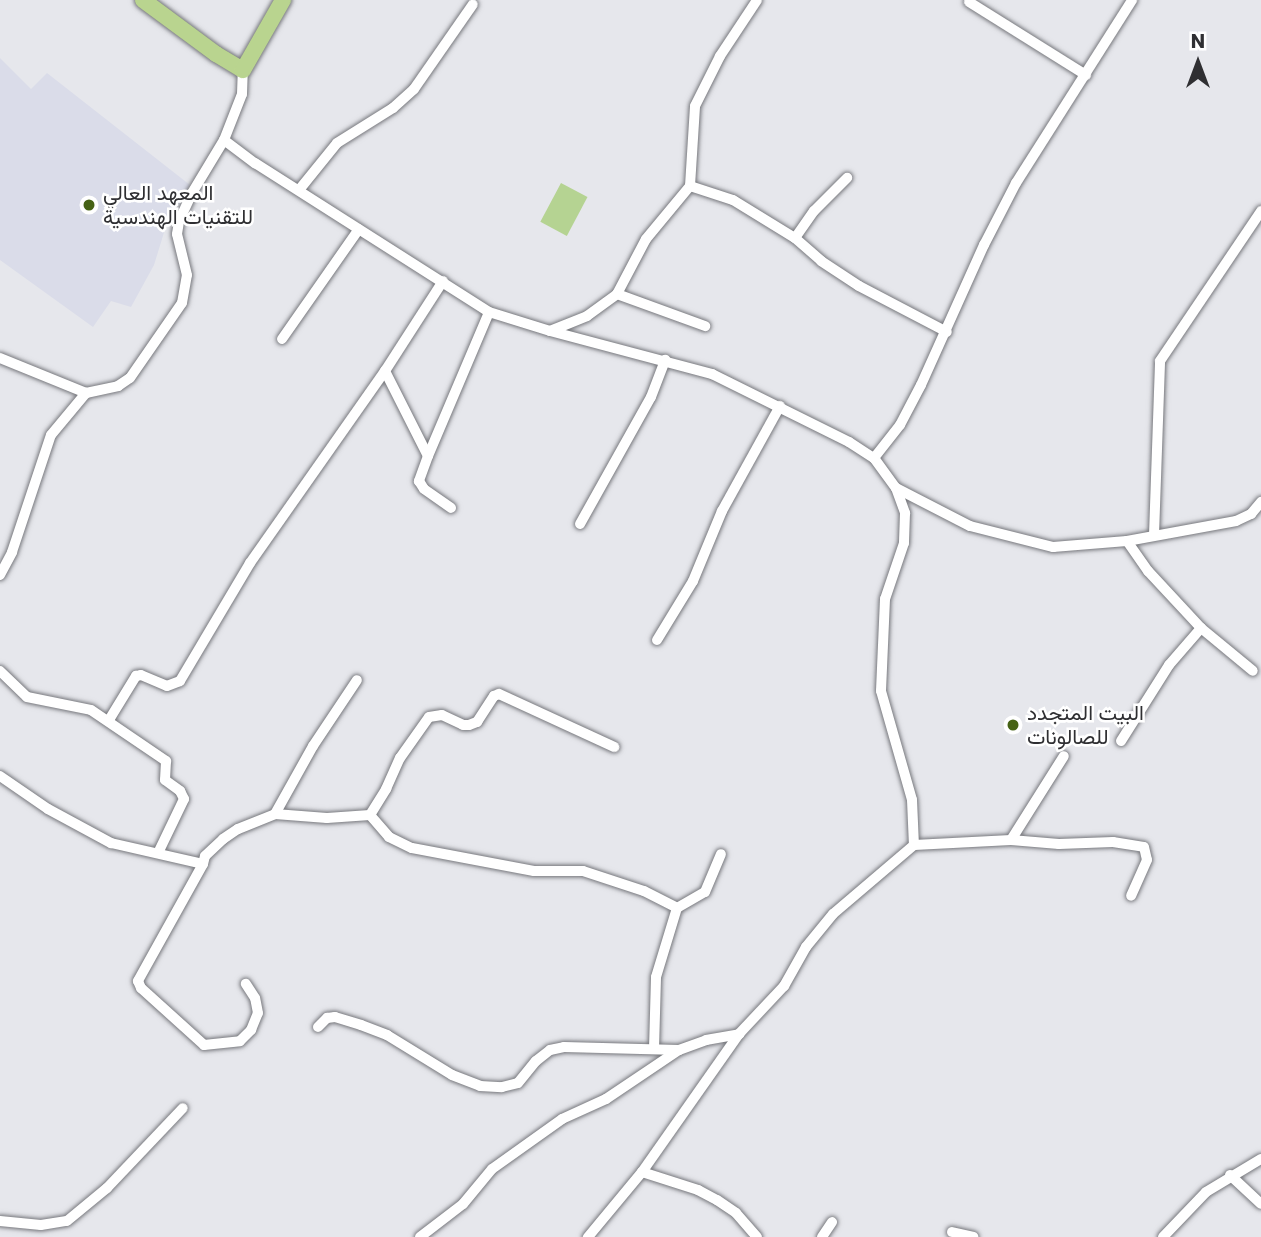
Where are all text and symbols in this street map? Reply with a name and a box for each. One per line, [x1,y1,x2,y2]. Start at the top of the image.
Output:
north arrow [1163,28,1233,98]
text: N [1191,28,1205,55]
place label: المعهد العالي للتقنيات الهندسية [103,180,253,230]
marker: المعهد العالي للتقنيات الهندسية [81,197,97,213]
place label: البيت المتجدد للصالونات [1027,700,1144,750]
marker: البيت المتجدد للصالونات [1005,717,1021,733]

